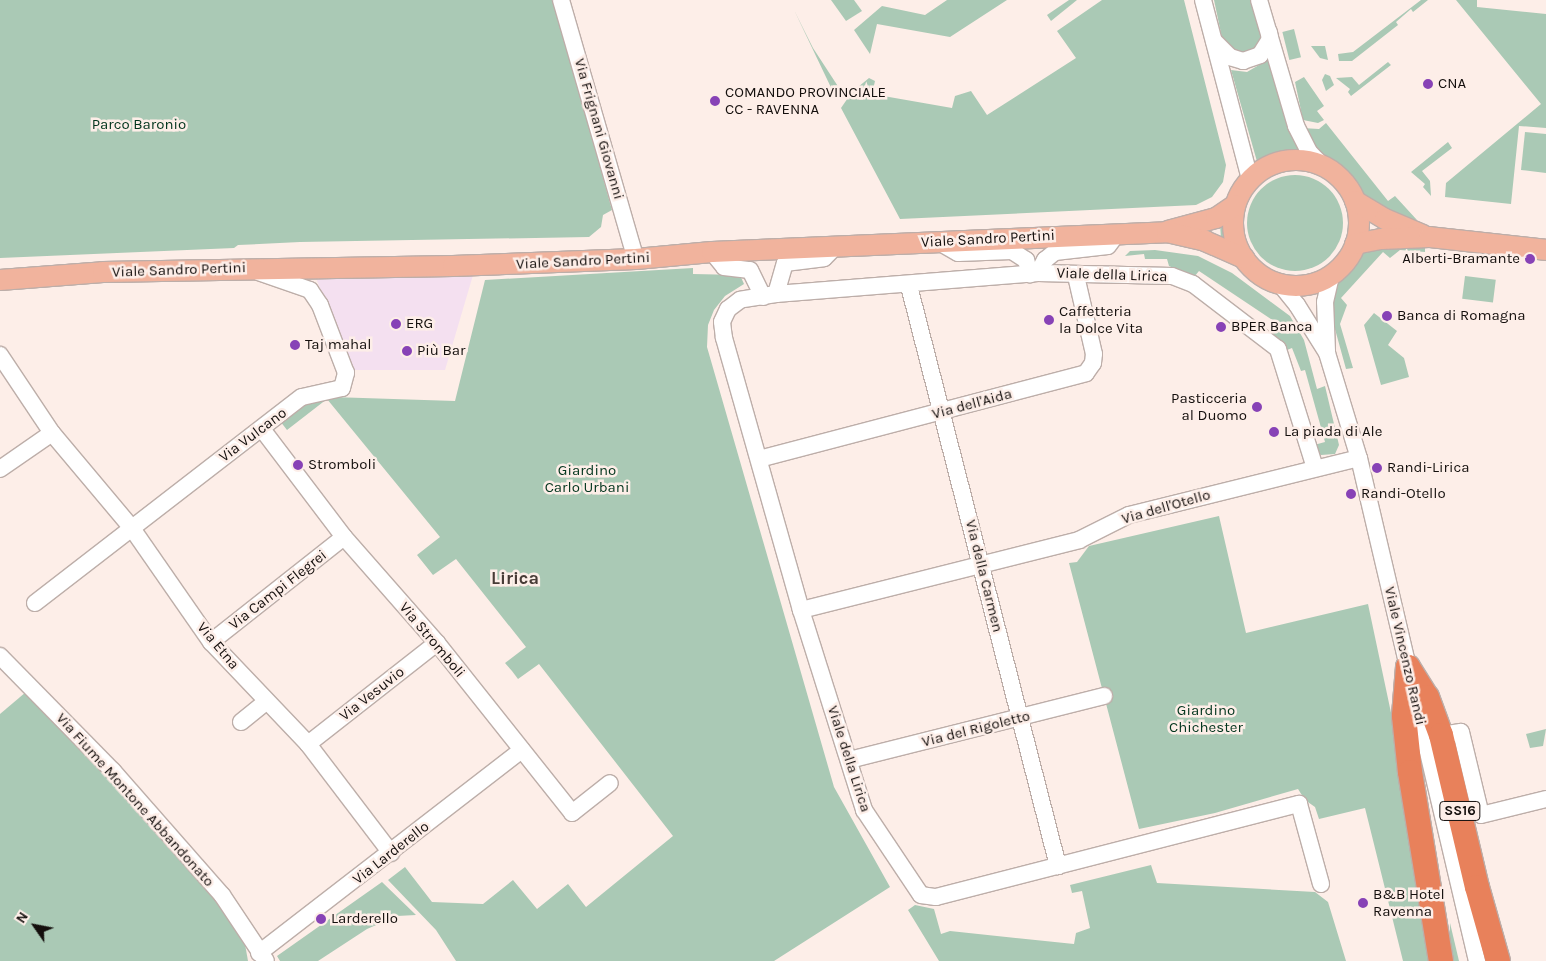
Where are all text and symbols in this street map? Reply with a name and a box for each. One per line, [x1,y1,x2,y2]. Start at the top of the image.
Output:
street label: Via Frignani Giovanni [570,56,628,202]
place label: CNA [1438,75,1466,93]
marker: CNA [1422,78,1434,90]
place label: COMANDO PROVINCIALE CC - RAVENNA [725,83,886,118]
marker: COMANDO PROVINCIALE CC - RAVENNA [709,95,721,107]
park label: Parco Baronio [92,116,186,134]
street label: Viale Sandro Pertini [921,227,1055,251]
street label: Viale Sandro Pertini [516,249,650,273]
place label: Alberti-Bramante [1402,250,1520,268]
marker: Alberti-Bramante [1524,253,1536,265]
street label: Viale Sandro Pertini [112,259,246,281]
street label: Viale della Lirica [1056,264,1168,286]
place label: Caffetteria la Dolce Vita [1059,302,1143,337]
place label: Banca di Romagna [1397,307,1526,325]
marker: Banca di Romagna [1381,310,1393,322]
marker: Caffetteria la Dolce Vita [1043,314,1055,326]
place label: ERG [406,315,433,333]
marker: ERG [390,318,402,330]
place label: BPER Banca [1231,318,1312,336]
marker: BPER Banca [1215,321,1227,333]
place label: Taj mahal [305,336,372,354]
marker: Taj mahal [289,339,301,351]
place label: Più Bar [417,342,465,360]
marker: Più Bar [401,345,413,357]
street label: Via dell'Aida [930,385,1014,423]
place label: Pasticceria al Duomo [1171,389,1247,424]
marker: Pasticceria al Duomo [1251,401,1263,413]
street label: Via Vulcano [216,404,290,466]
place label: La piada di Ale [1284,423,1382,441]
marker: La piada di Ale [1268,426,1280,438]
place label: Stromboli [308,456,376,474]
marker: Stromboli [292,459,304,471]
place label: Randi-Lirica [1387,459,1469,477]
park label: Giardino Carlo Urbani [545,461,629,496]
marker: Randi-Lirica [1371,462,1383,474]
place label: Randi-Otello [1361,485,1446,503]
street label: Via dell'Otello [1120,486,1212,528]
marker: Randi-Otello [1345,488,1357,500]
street label: Via della Carmen [961,518,1007,634]
street label: Via Campi Flegrei [226,546,330,634]
district label: Lirica [491,567,539,589]
street label: Viale Vincenzo Randi [1380,585,1430,727]
street label: Via Stromboli [395,599,469,681]
street label: Via Etna [193,619,243,673]
street label: Via Vesuvio [336,663,408,725]
park label: Giardino Chichester [1169,701,1243,736]
street label: Viale della Lirica [823,704,875,814]
street label: Via del Rigoletto [920,707,1032,751]
street label: Via Fiume Montone Abbandonato [52,709,218,891]
road number: SS16 [1439,799,1481,822]
street label: Via Larderello [349,818,433,888]
place label: B&B Hotel Ravenna [1373,885,1445,920]
marker: B&B Hotel Ravenna [1357,897,1369,909]
north arrow [10,901,60,951]
text: N [12,909,32,926]
place label: Larderello [331,910,398,928]
marker: Larderello [315,913,327,925]

